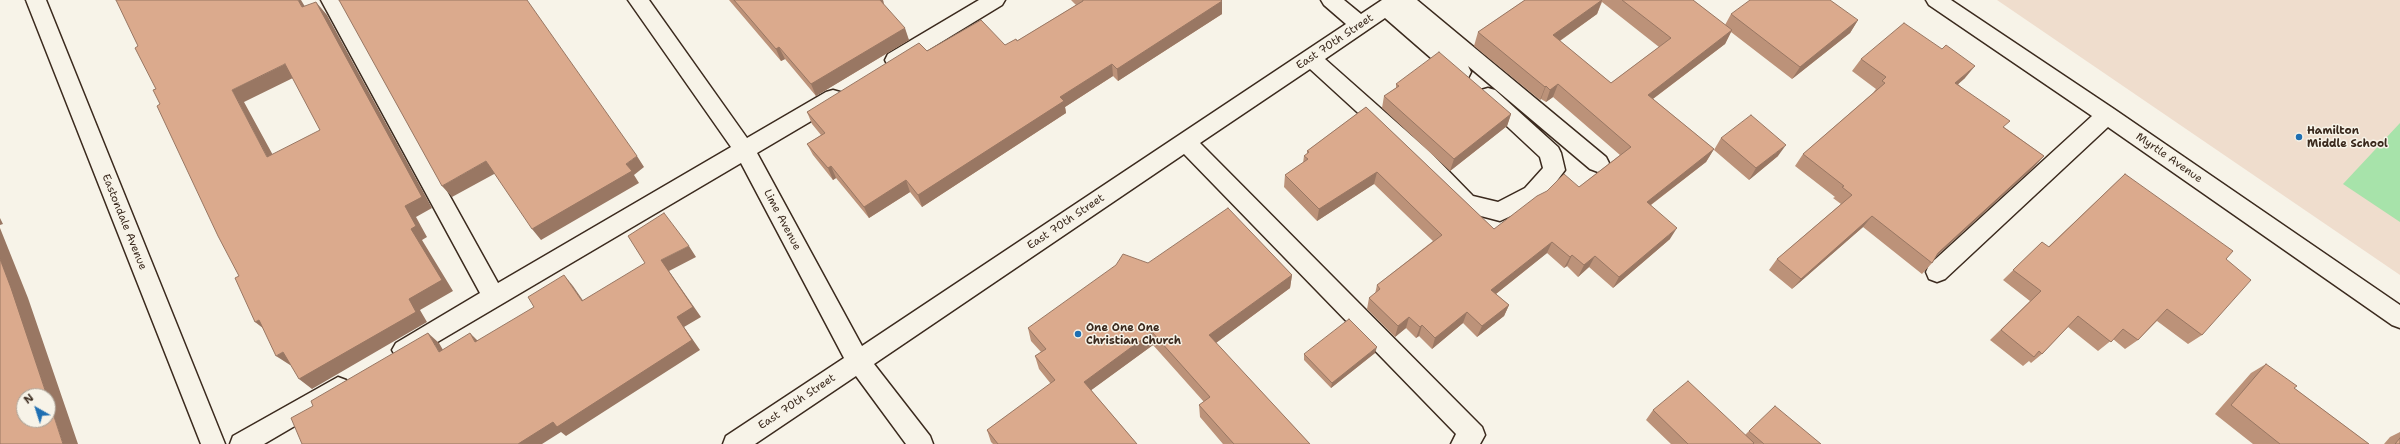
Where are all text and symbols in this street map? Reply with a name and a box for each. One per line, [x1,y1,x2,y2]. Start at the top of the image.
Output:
street label: East 70th Street [1294,11,1376,73]
place label: Hamilton Middle School [2307,124,2388,150]
street label: Myrtle Avenue [2133,130,2205,186]
marker: Hamilton Middle School [2294,132,2304,142]
street label: Eastondale Avenue [99,172,149,272]
street label: Lime Avenue [760,187,804,253]
street label: East 70th Street [1025,191,1107,253]
place label: One One One Christian Church [1086,321,1181,347]
marker: One One One Christian Church [1073,329,1083,339]
street label: East 70th Street [756,371,838,433]
north arrow [16,388,56,428]
text: N [21,390,37,408]

